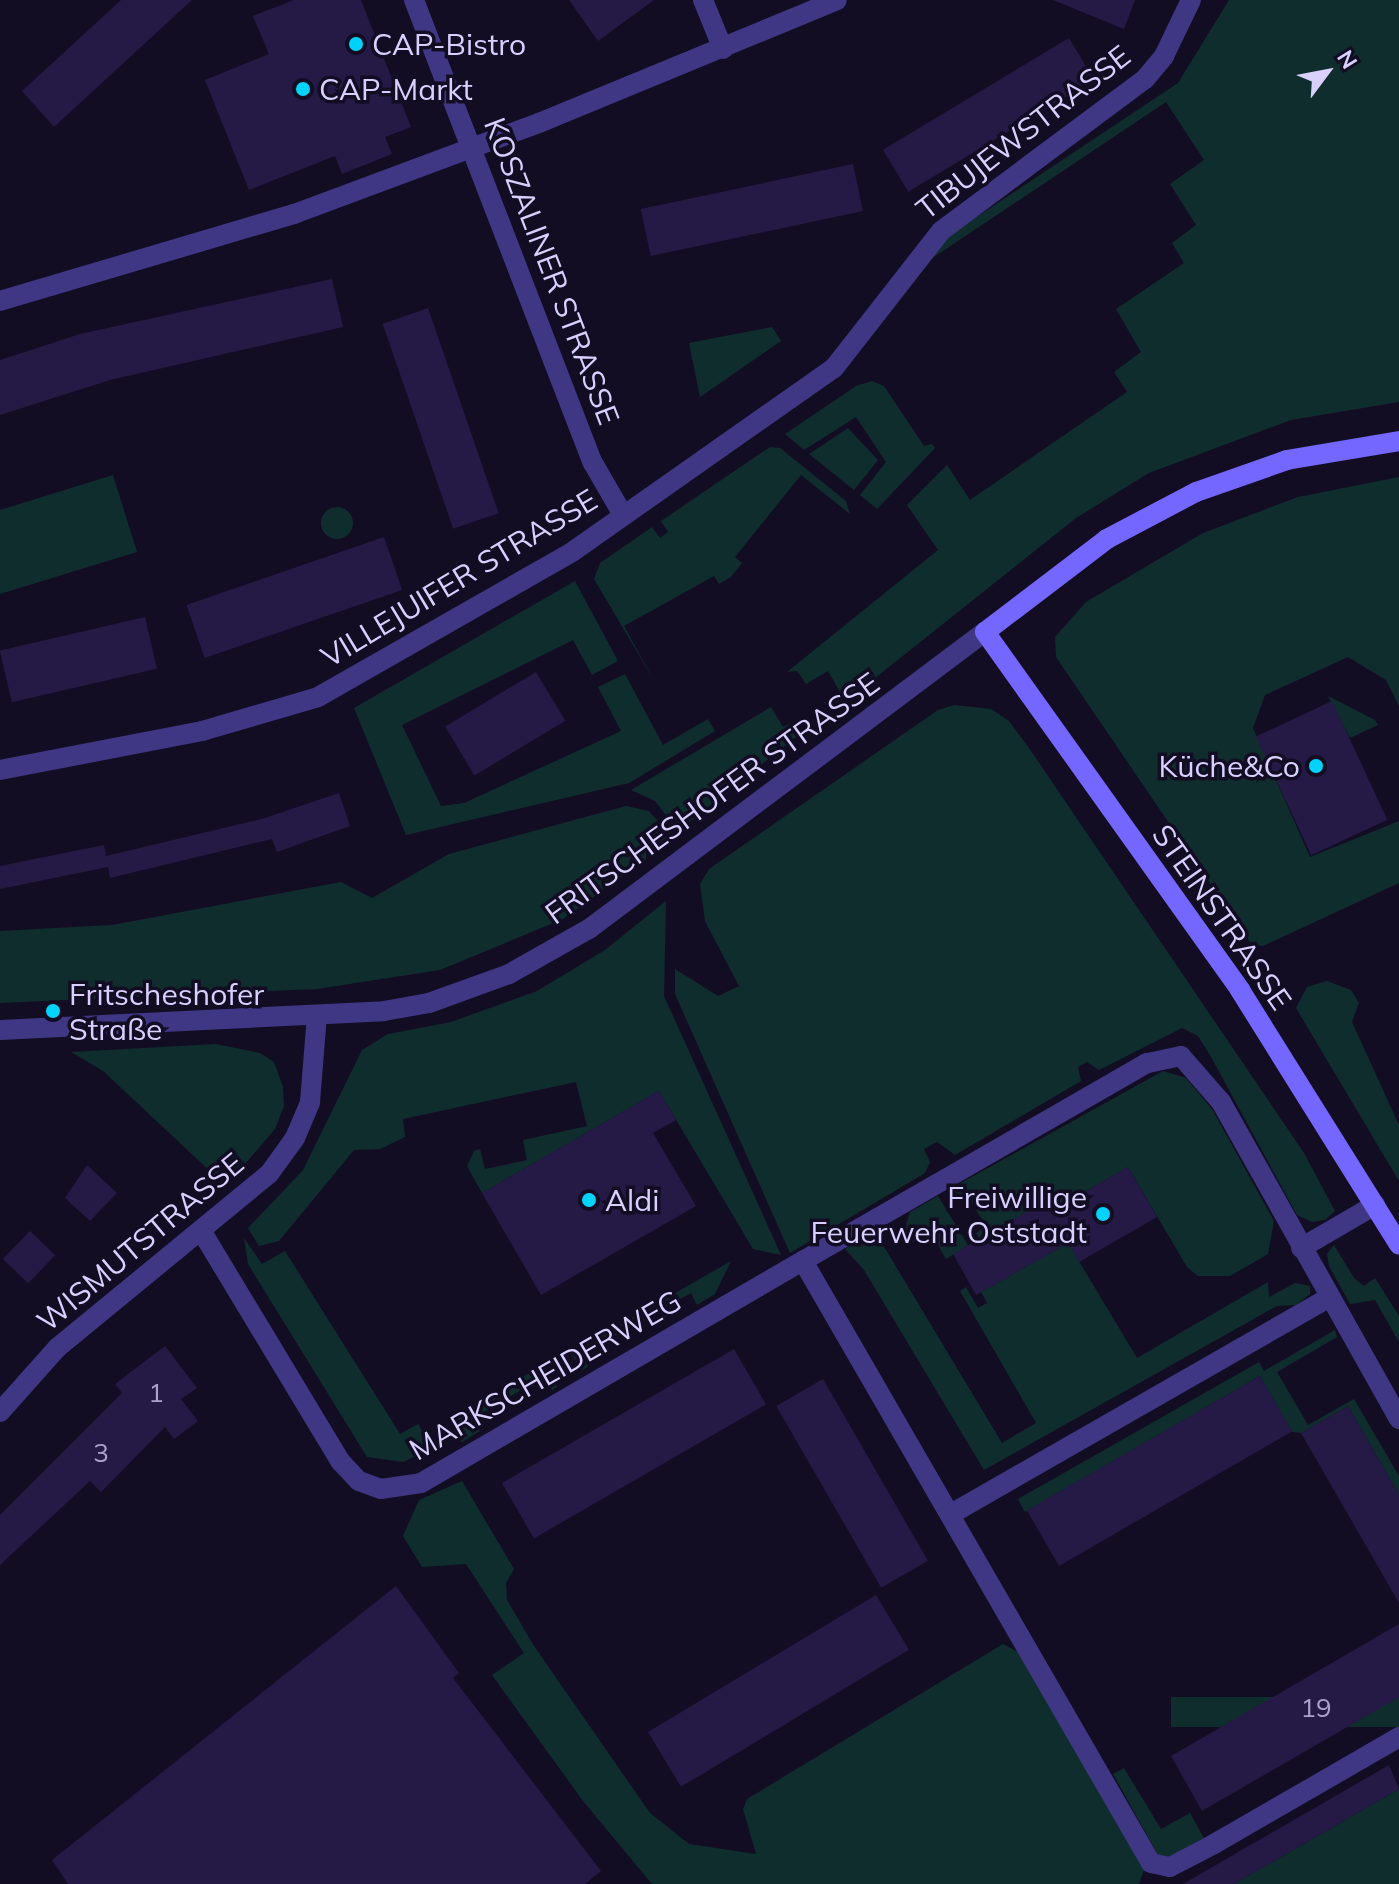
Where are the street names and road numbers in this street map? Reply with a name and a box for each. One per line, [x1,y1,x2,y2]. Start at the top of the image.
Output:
street label: TIBUJEWSTRASSE [909,37,1137,227]
street label: KOSZALINER STRASSE [477,112,627,430]
street label: VILLEJUIFER STRASSE [315,481,603,675]
street label: FRITSCHESHOFER STRASSE [538,665,886,931]
street label: STEINSTRASSE [1145,817,1299,1017]
street label: WISMUTSTRASSE [29,1145,251,1339]
street label: MARKSCHEIDERWEG [403,1282,687,1468]

